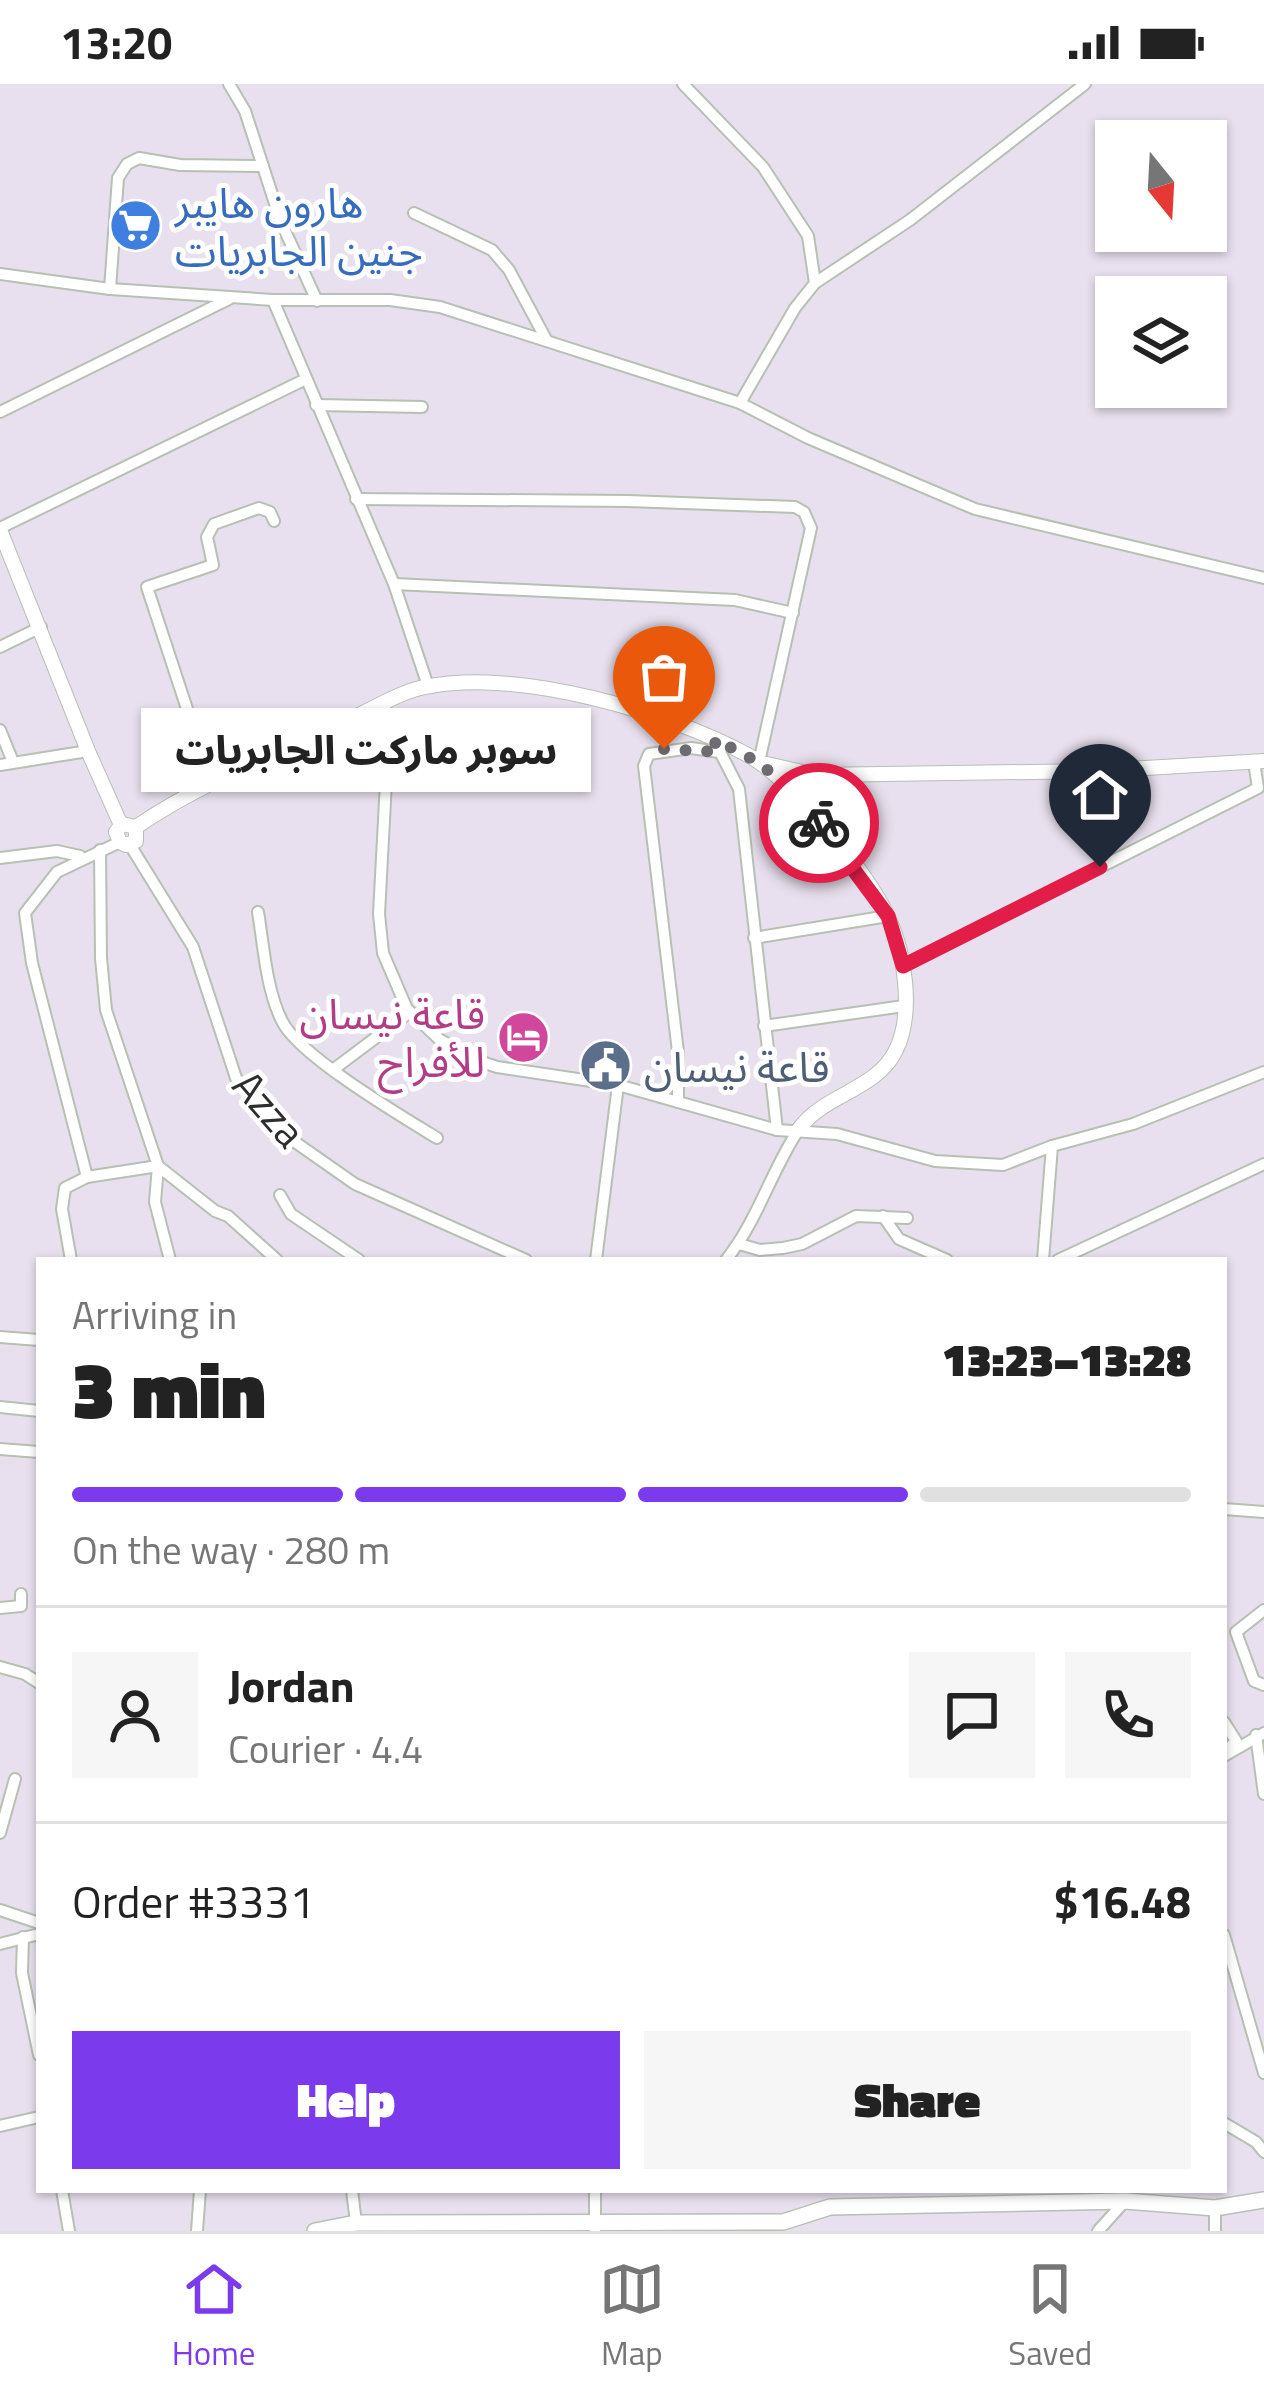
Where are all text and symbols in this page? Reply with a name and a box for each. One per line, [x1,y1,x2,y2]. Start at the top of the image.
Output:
text: 13:20 [60,8,172,76]
north arrow [1095,120,1227,252]
map controls [1095,120,1227,408]
place label: هارون هايبر جنين الجابريات [173,170,423,282]
supermarket icon: هارون هايبر جنين الجابريات [108,198,164,254]
button: layers [1095,276,1227,408]
pin [613,626,715,749]
icon: bag [631,644,697,710]
callout: سوبر ماركت الجابريات [142,707,592,791]
text: سوبر ماركت الجابريات [175,720,557,779]
pin [1049,744,1151,867]
icon: home [1067,762,1133,828]
courier [759,763,879,883]
icon: bike [786,790,852,856]
place label: قاعة نيسان للأفراح [300,981,485,1094]
hotel icon: قاعة نيسان للأفراح [496,1009,552,1065]
place label: قاعة نيسان [644,1034,829,1098]
public building icon: قاعة نيسان [577,1038,633,1094]
street label: Azza [218,1055,322,1161]
text: Arriving in [72,1285,237,1344]
text: 13:23–13:28 [942,1325,1191,1393]
text: 3 min [72,1330,266,1448]
text: On the way · 280 m [72,1520,390,1579]
text: Jordan [228,1651,355,1719]
button: person [72,1652,198,1778]
button: chat [909,1652,1035,1778]
button: phone [1065,1652,1191,1778]
text: Courier · 4.4 [228,1719,423,1778]
text: Order #3331 [72,1867,315,1935]
text: $16.48 [1053,1867,1191,1935]
button: Help [72,2031,620,2169]
button: Share [644,2031,1191,2169]
tab: Home [172,2256,256,2378]
tab: Map [599,2256,665,2378]
tab: Saved [1008,2256,1092,2378]

